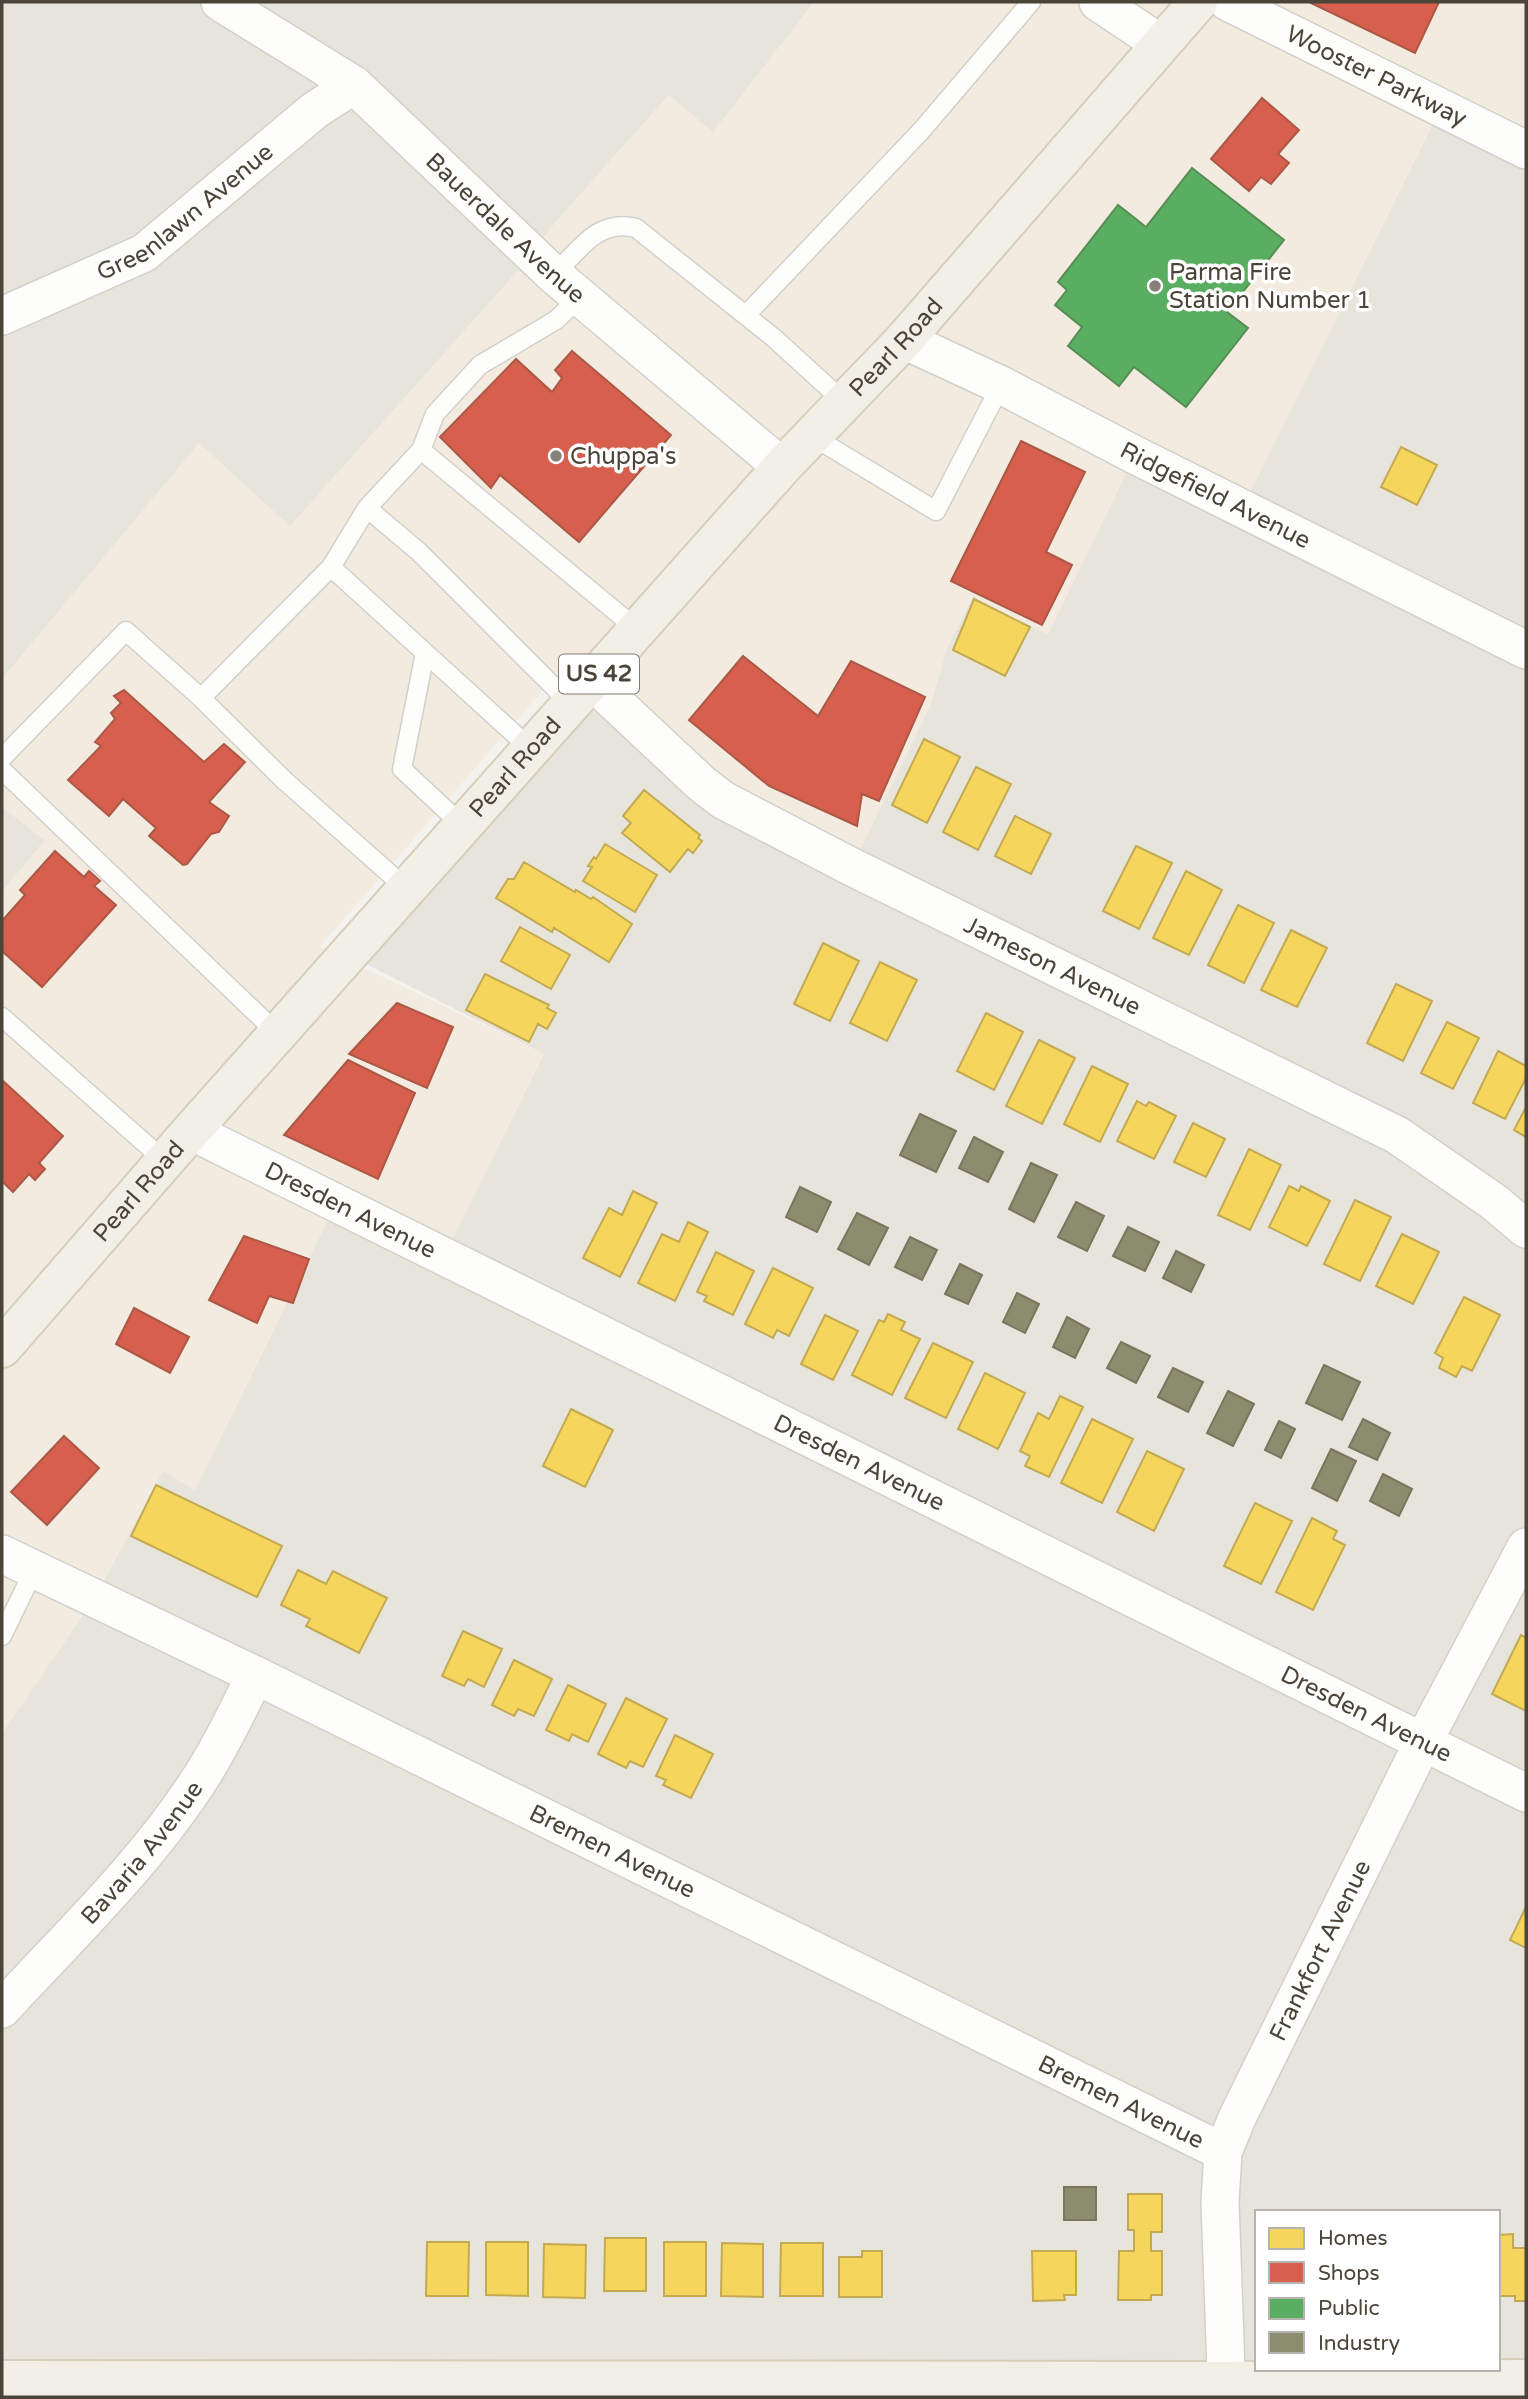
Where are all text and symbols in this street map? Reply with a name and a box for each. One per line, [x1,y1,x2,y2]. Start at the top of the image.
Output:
street label: Wooster Parkway [1281,19,1472,133]
street label: Greenlawn Avenue [92,137,279,287]
street label: Bauerdale Avenue [420,147,591,309]
place label: Parma Fire Station Number 1 [1169,258,1371,315]
marker: Parma Fire Station Number 1 [1147,278,1163,294]
street label: Pearl Road [843,292,949,403]
street label: Ridgefield Avenue [1115,435,1316,555]
place label: Chuppa's [570,442,676,471]
marker: Chuppa's [548,448,564,464]
road number: US 42 [559,654,639,694]
street label: Pearl Road [463,711,567,823]
street label: Jameson Avenue [959,910,1146,1021]
street label: Pearl Road [87,1135,190,1248]
street label: Dresden Avenue [260,1155,441,1265]
street label: Dresden Avenue [769,1408,950,1517]
street label: Dresden Avenue [1276,1659,1457,1768]
street label: Bavaria Avenue [75,1775,209,1930]
street label: Bremen Avenue [525,1798,700,1904]
street label: Frankfort Avenue [1263,1855,1377,2046]
street label: Bremen Avenue [1033,2049,1209,2155]
legend [1255,2210,1500,2371]
text: Homes [1318,2226,1388,2251]
text: Shops [1318,2261,1380,2286]
text: Public [1318,2296,1380,2321]
text: Industry [1318,2331,1400,2356]

